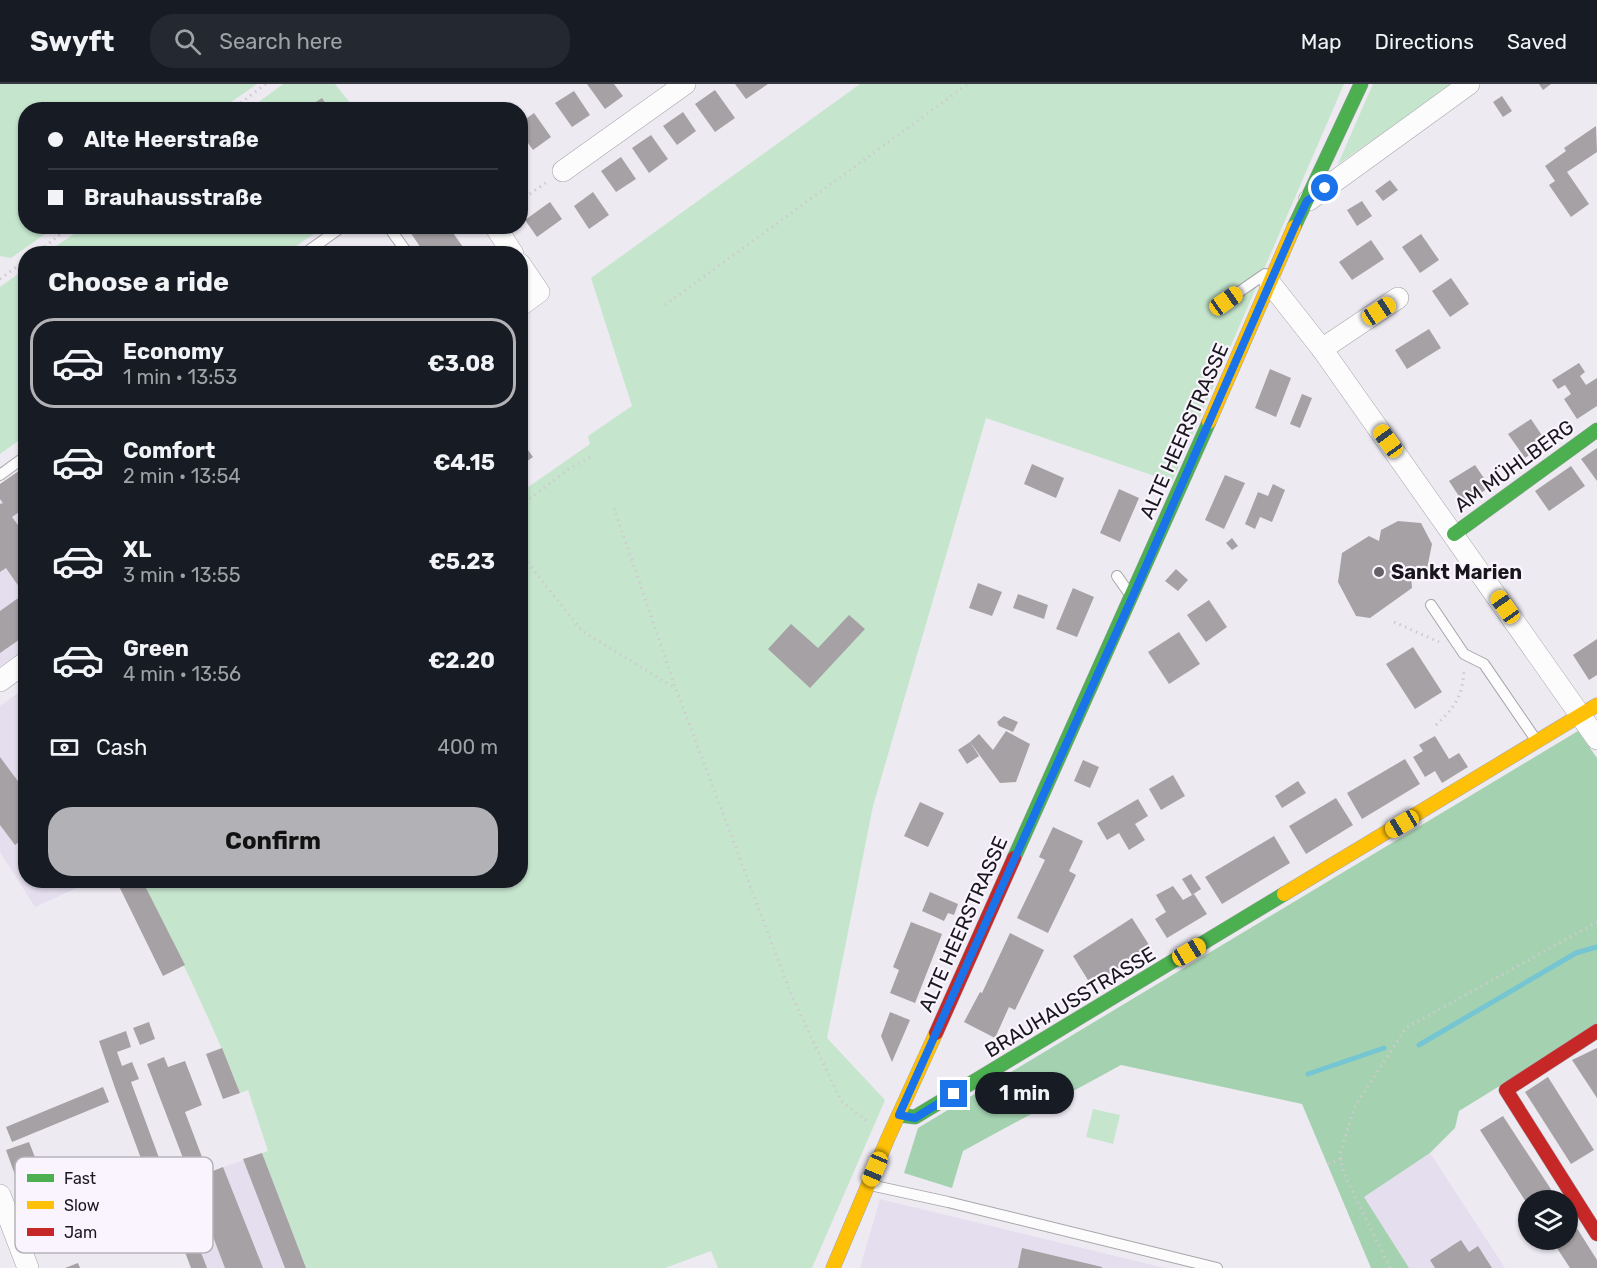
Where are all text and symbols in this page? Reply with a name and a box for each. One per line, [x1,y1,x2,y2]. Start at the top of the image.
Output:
search box [150,14,570,68]
text: Swyft [30,25,114,58]
icon: search [171,25,204,58]
text: Search here [219,28,343,55]
text: Map [1301,29,1342,54]
text: Directions [1375,29,1474,54]
text: Saved [1507,29,1567,54]
text: Alte Heerstraße [84,126,259,153]
route start [1311,174,1338,201]
text: Brauhausstraße [84,184,262,211]
text: Choose a ride [48,266,229,298]
car [1206,283,1246,319]
car [1359,294,1399,328]
icon: car [51,336,105,390]
text: Economy [123,338,224,365]
street label: ALTE HEERSTRASSE [1134,339,1234,523]
text: €3.08 [427,350,495,377]
text: 1 min · 13:53 [123,365,237,389]
street label: AM MÜHLBERG [1450,415,1578,517]
car [1370,421,1406,461]
icon: car [51,435,105,489]
text: Comfort [123,437,215,464]
text: €4.15 [433,449,495,476]
text: 2 min · 13:54 [123,464,241,488]
icon: car [51,534,105,588]
text: XL [123,536,151,563]
text: €5.23 [429,548,495,575]
place label: Sankt Marien [1391,560,1522,584]
text: 3 min · 13:55 [123,563,241,587]
marker: Sankt Marien [1372,565,1386,579]
car [1487,587,1523,627]
icon: car [51,633,105,687]
text: Green [123,635,189,662]
text: €2.20 [428,647,495,674]
text: 4 min · 13:56 [123,662,241,686]
icon: cash [48,731,81,764]
text: Cash [96,734,147,761]
text: 400 m [438,735,498,759]
button: Confirm [48,807,498,876]
car [1382,807,1422,841]
street label: ALTE HEERSTRASSE [913,832,1013,1016]
car [1169,935,1209,969]
street label: BRAUHAUSSTRASSE [980,942,1160,1062]
callout: 1 min [975,1073,1074,1115]
route end [940,1080,967,1107]
text: 1 min [999,1081,1050,1105]
car [860,1149,890,1189]
legend [15,1157,213,1253]
text: Fast [64,1169,96,1188]
map controls [1518,1190,1578,1250]
button: layers [1518,1190,1578,1250]
text: Slow [64,1196,100,1215]
text: Jam [64,1223,97,1242]

